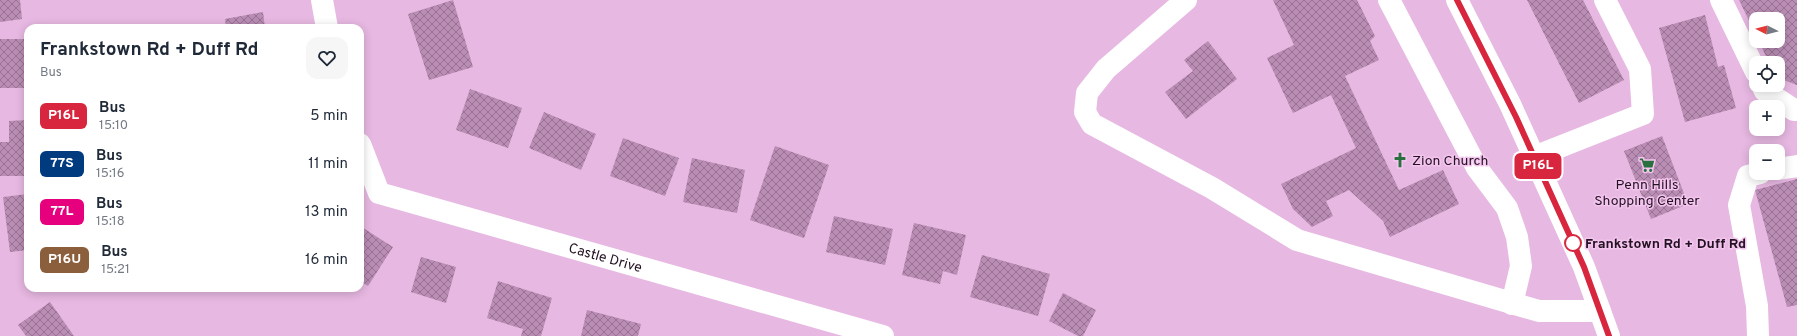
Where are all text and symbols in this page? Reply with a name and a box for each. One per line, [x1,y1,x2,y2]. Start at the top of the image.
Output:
north arrow [1749,12,1785,48]
map controls [1749,12,1785,180]
button: heart [306,37,348,79]
text: Frankstown Rd + Duff Rd [40,38,259,62]
button: locate [1749,56,1785,92]
text: Bus [40,65,62,81]
text: Bus [99,99,126,118]
button: + [1749,100,1785,136]
text: P16L [48,107,79,124]
text: 5 min [310,107,348,126]
text: 15:10 [99,118,128,134]
button: − [1749,144,1785,180]
text: Bus [96,147,123,166]
church icon: Zion Church [1391,151,1409,169]
place label: Zion Church [1412,153,1488,170]
line badge: P16L [1510,153,1566,179]
text: 77S [50,155,74,172]
text: 11 min [308,155,348,174]
supermarket icon: Penn Hills Shopping Center [1638,156,1656,174]
text: P16L [1522,157,1554,174]
text: 15:16 [96,166,124,182]
place label: Penn Hills Shopping Center [1594,177,1700,210]
text: Bus [96,195,123,214]
text: 77L [51,203,73,220]
text: 13 min [305,203,348,222]
text: 15:18 [96,214,125,230]
marker: Frankstown Rd + Duff Rd [1564,234,1582,252]
place label: Frankstown Rd + Duff Rd [1585,236,1746,253]
street label: Castle Drive [566,240,644,277]
text: Bus [101,243,128,262]
text: P16U [48,251,81,268]
text: 16 min [305,251,348,270]
text: 15:21 [101,262,130,278]

